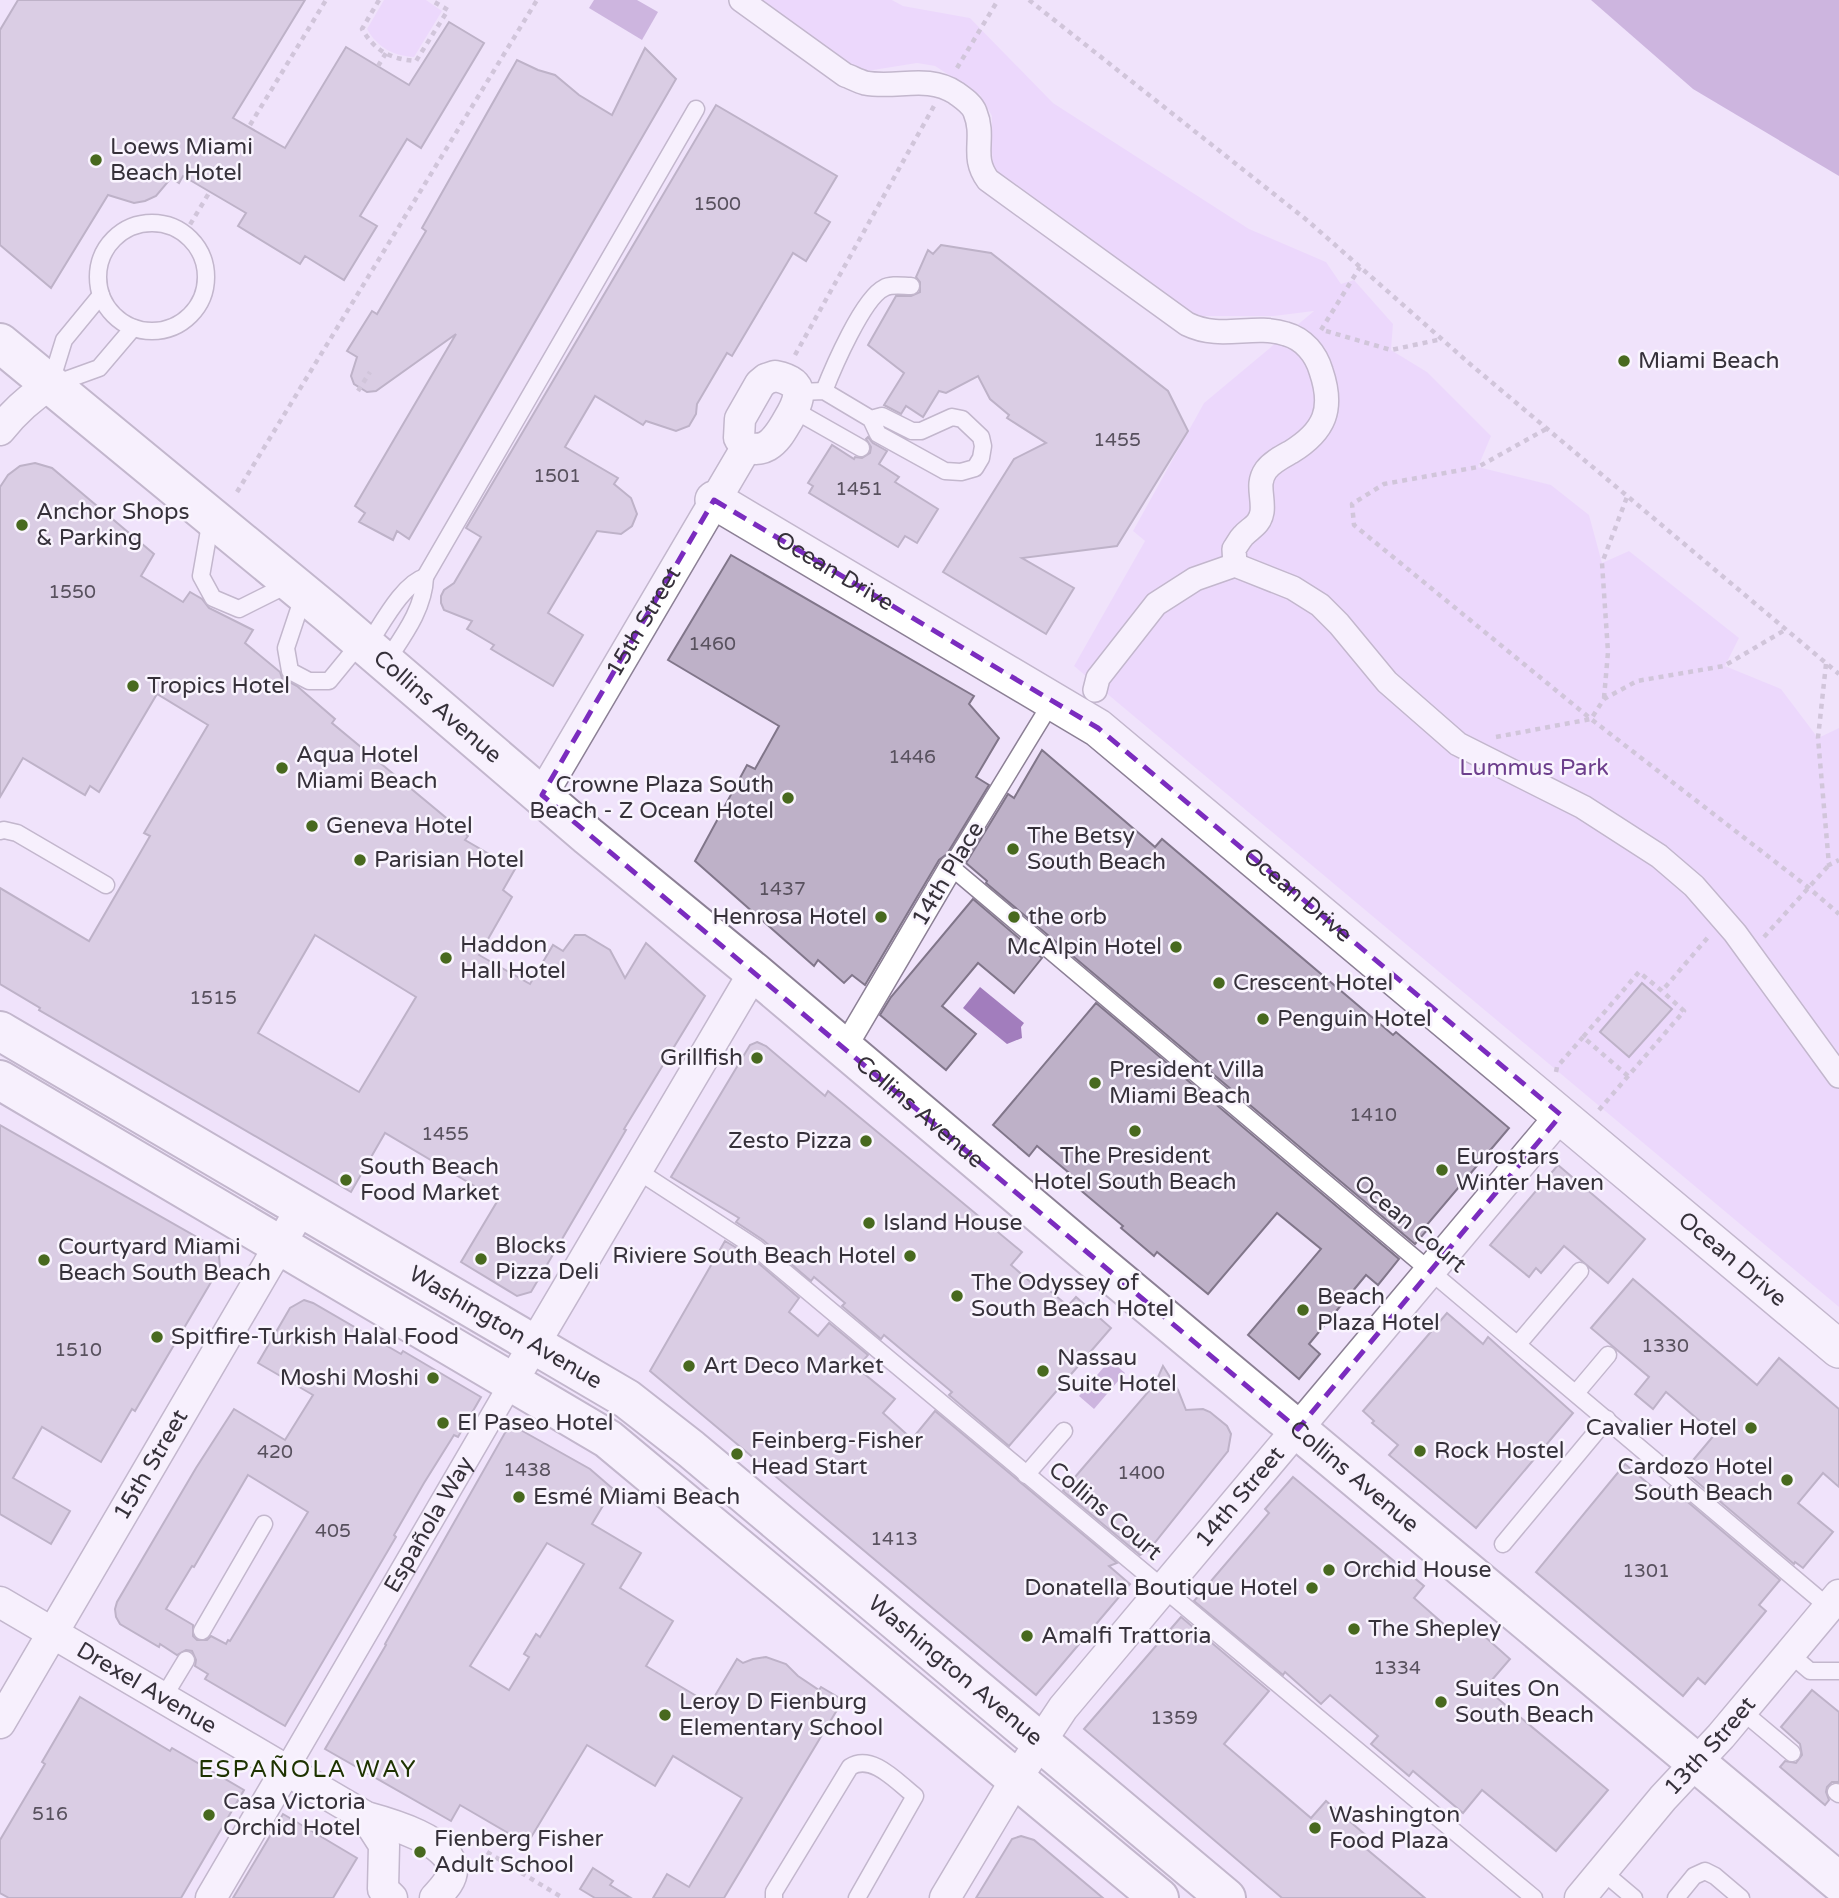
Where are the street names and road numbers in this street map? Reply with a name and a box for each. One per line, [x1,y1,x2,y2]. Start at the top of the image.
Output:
street label: Ocean Drive [770,525,899,617]
street label: 15th Street [601,561,687,682]
street label: Collins Avenue [367,644,507,770]
street label: 14th Place [906,817,990,931]
street label: Ocean Drive [1238,842,1358,949]
street label: Collins Avenue [849,1050,990,1175]
street label: Ocean Court [1348,1169,1472,1279]
street label: Ocean Drive [1672,1206,1792,1313]
street label: Washington Avenue [404,1260,607,1395]
street label: 15th Street [108,1404,194,1525]
street label: Collins Avenue [1284,1415,1424,1539]
street label: 14th Street [1190,1441,1291,1553]
street label: Española Way [378,1451,480,1598]
street label: Collins Court [1043,1456,1167,1567]
street label: Washington Avenue [862,1589,1048,1752]
street label: Drexel Avenue [71,1636,222,1740]
street label: 13th Street [1658,1691,1762,1802]

